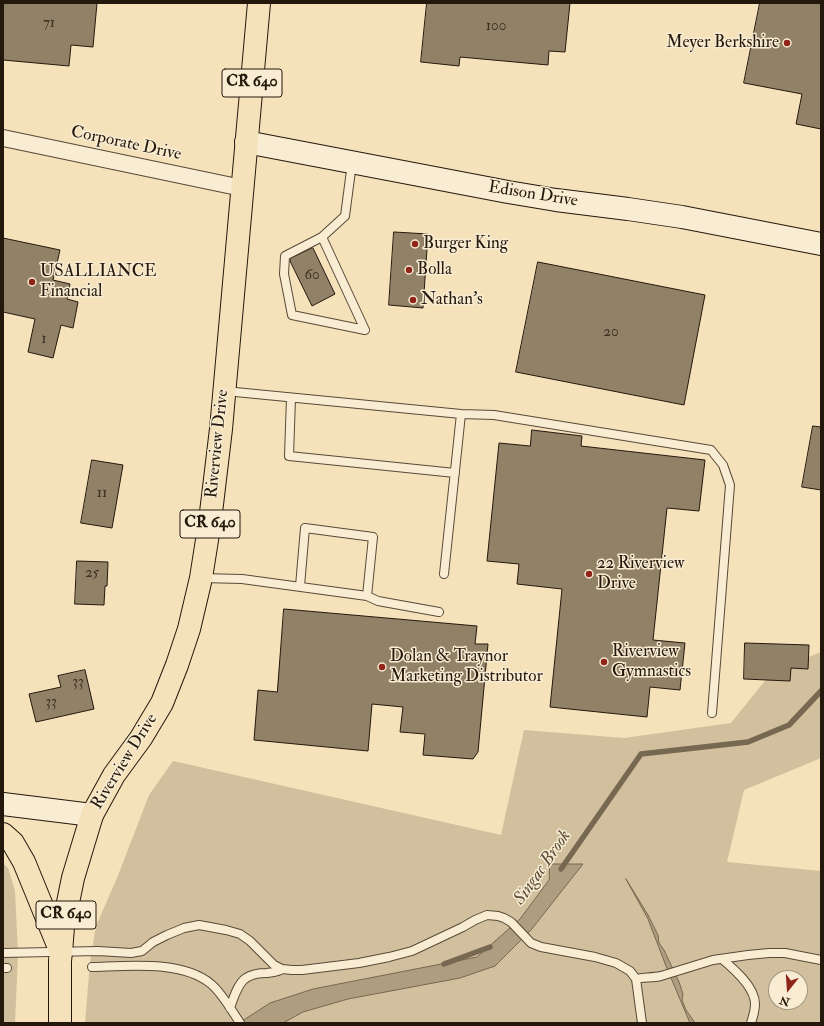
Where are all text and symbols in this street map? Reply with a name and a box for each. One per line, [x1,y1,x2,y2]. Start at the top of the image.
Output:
house number: 71 [43,15,55,33]
house number: 100 [486,18,506,36]
place label: Meyer Berkshire [666,33,779,53]
marker: Meyer Berkshire [782,38,792,48]
road number: CR 640 [222,69,282,97]
street label: Corporate Drive [69,122,183,166]
street label: Edison Drive [487,178,579,212]
place label: Burger King [423,234,508,254]
marker: Burger King [410,239,420,249]
place label: Bolla [417,260,452,280]
place label: USALLIANCE Financial [40,262,157,302]
marker: Bolla [404,265,414,275]
house number: 60 [304,267,320,285]
marker: USALLIANCE Financial [27,277,37,287]
place label: Nathan's [421,290,483,310]
marker: Nathan's [408,295,418,305]
house number: 20 [603,324,619,342]
house number: 1 [41,331,47,349]
street label: Riverview Drive [202,389,234,499]
house number: 11 [97,485,107,503]
road number: CR 640 [180,510,240,538]
place label: 22 Riverview Drive [597,554,685,594]
house number: 25 [85,565,99,583]
marker: 22 Riverview Drive [584,569,594,579]
place label: Riverview Gymnastics [612,642,691,682]
place label: Dolan & Traynor Marketing Distributor [390,647,543,687]
marker: Riverview Gymnastics [599,657,609,667]
marker: Dolan & Traynor Marketing Distributor [377,662,387,672]
house number: 33 [72,674,84,692]
house number: 33 [45,694,57,712]
street label: Riverview Drive [87,710,163,814]
water label: Singac Brook [509,827,577,909]
road number: CR 640 [36,901,96,929]
north arrow [768,970,808,1010]
text: N [778,993,791,1009]

